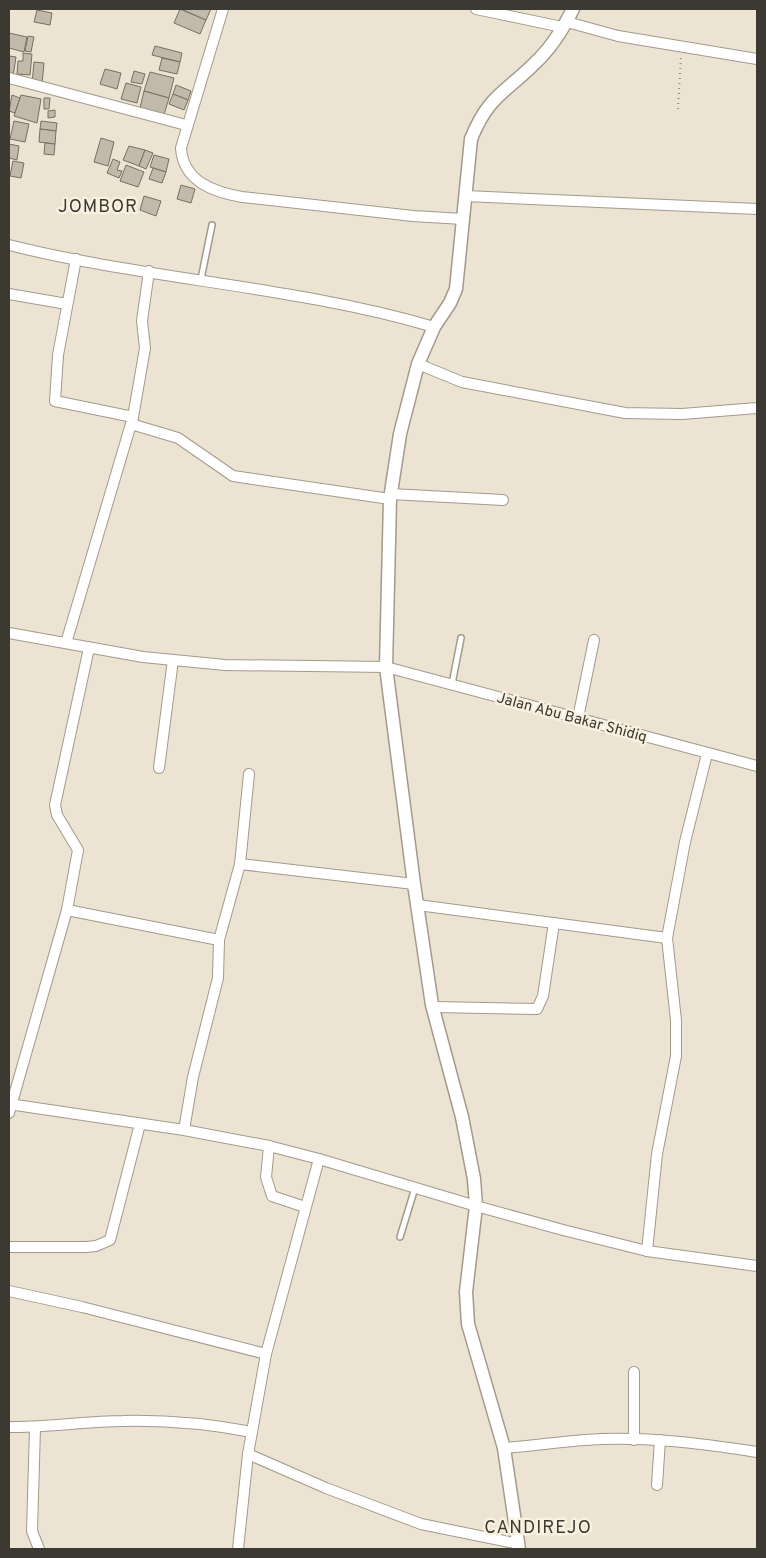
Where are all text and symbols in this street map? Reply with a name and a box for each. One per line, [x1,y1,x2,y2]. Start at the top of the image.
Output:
district label: JOMBOR [58,196,138,219]
street label: Jalan Abu Bakar Shidiq [494,689,649,748]
district label: CANDIREJO [484,1517,592,1540]

